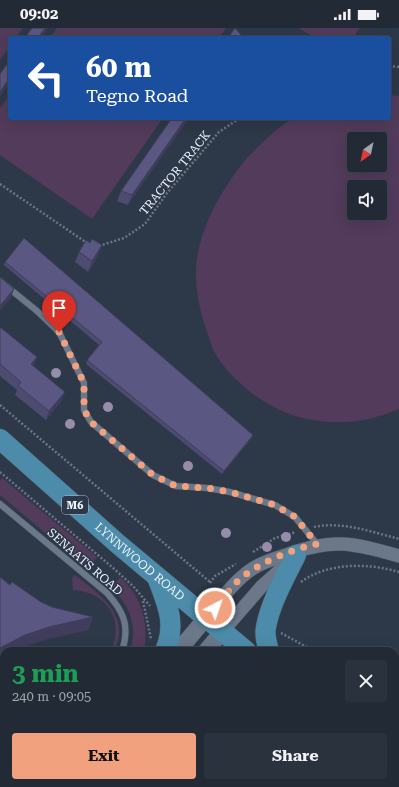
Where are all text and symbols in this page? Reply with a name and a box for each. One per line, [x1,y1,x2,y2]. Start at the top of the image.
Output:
text: 09:02 [20,5,58,23]
text: 60 m [86,51,151,84]
icon: left [20,52,72,104]
text: Tegno Road [86,85,188,106]
street label: TRACTOR TRACK [137,128,213,218]
north arrow [347,132,387,172]
map controls [347,132,387,220]
button: sound [347,180,387,220]
pin [42,291,76,332]
icon: arrive [48,297,70,319]
road number: M6 [62,496,88,514]
street label: LYNNWOOD ROAD [92,520,187,604]
street label: SENAATS ROAD [45,526,125,598]
position arrow [194,587,236,629]
text: 3 min [12,660,79,688]
button: close [345,660,387,702]
text: 240 m · 09:05 [12,689,91,704]
button: Exit [12,733,196,779]
button: Share [204,733,387,779]

